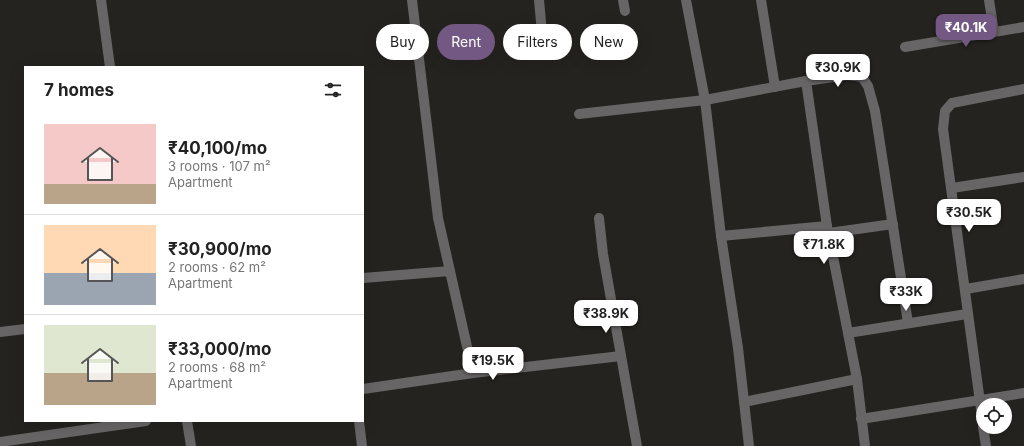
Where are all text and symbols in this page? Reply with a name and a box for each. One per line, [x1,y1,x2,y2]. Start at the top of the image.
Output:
pin: ₹40.1K [933,14,999,48]
text: ₹40.1K [945,19,987,35]
chip: Buy [376,24,429,60]
chip: Rent [437,24,495,60]
chip: Filters [503,24,572,60]
chip: New [580,24,638,60]
pin: ₹30.9K [805,54,871,88]
text: ₹30.9K [815,59,861,75]
icon: filters [322,79,344,101]
text: 7 homes [44,80,114,100]
text: ₹40,100/mo [168,138,267,158]
icon: home [76,140,124,188]
text: 3 rooms · 107 m² [168,158,271,174]
text: Apartment [168,174,233,190]
pin: ₹30.5K [936,199,1002,233]
text: ₹30.5K [946,204,992,220]
pin: ₹71.8K [791,231,857,265]
text: ₹71.8K [803,236,845,252]
text: ₹30,900/mo [168,239,272,259]
icon: home [76,241,124,289]
text: 2 rooms · 62 m² [168,259,266,275]
text: Apartment [168,275,233,291]
pin: ₹33K [882,278,930,312]
text: ₹33K [889,283,923,299]
pin: ₹38.9K [573,300,639,334]
text: ₹38.9K [583,305,629,321]
text: ₹33,000/mo [168,339,271,359]
icon: home [76,341,124,389]
pin: ₹19.5K [460,347,526,381]
text: ₹19.5K [471,352,515,368]
text: 2 rooms · 68 m² [168,359,266,375]
text: Apartment [168,375,233,391]
map controls [976,398,1012,434]
button: locate [976,398,1012,434]

